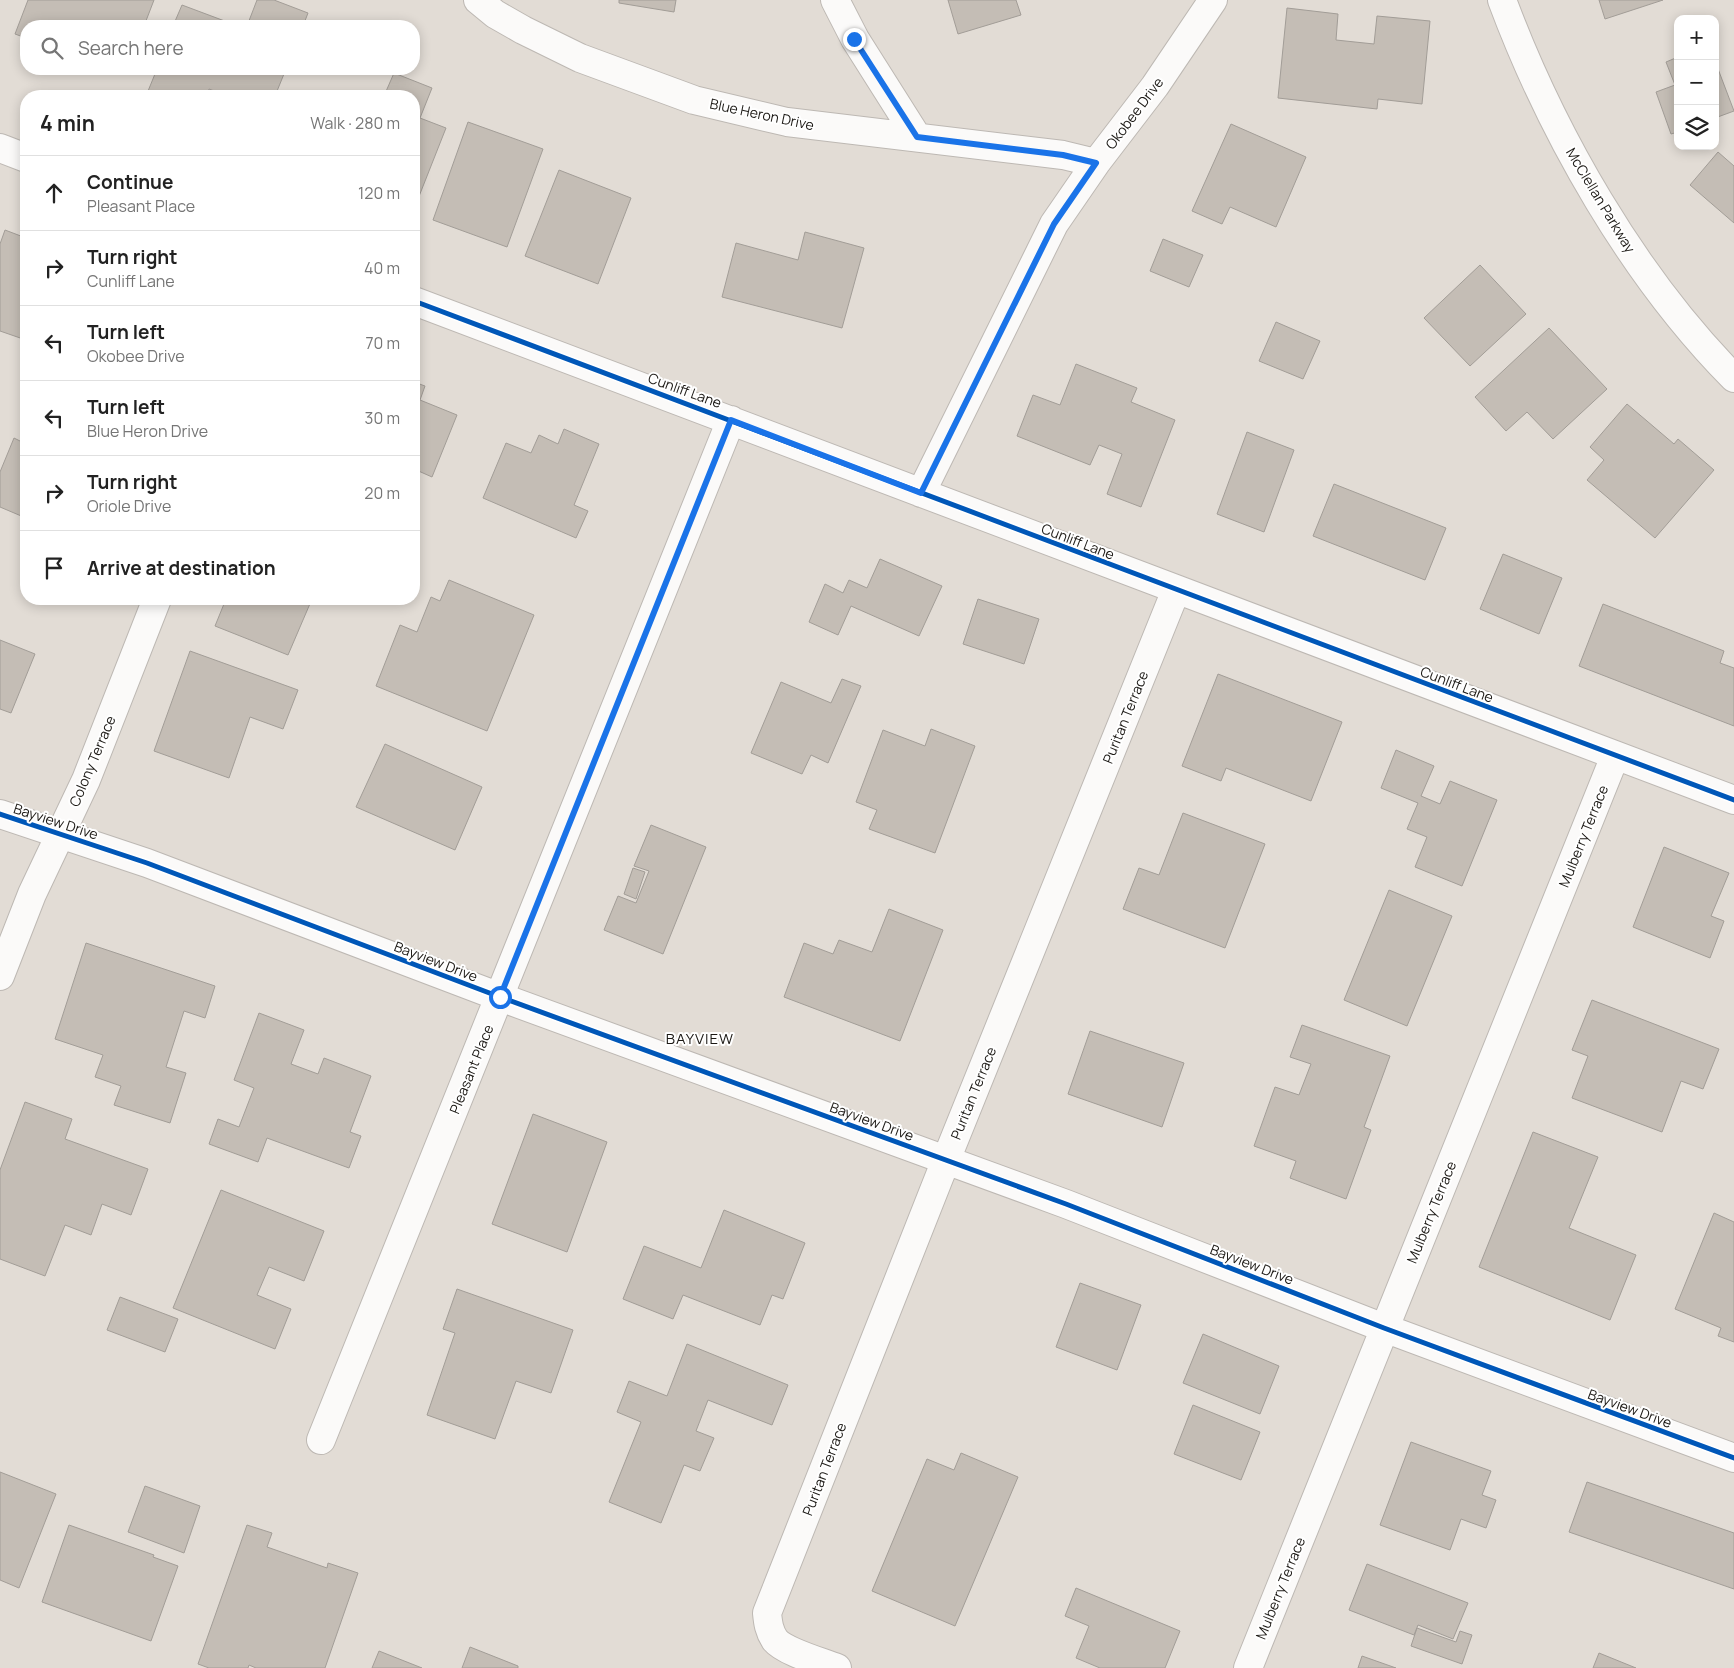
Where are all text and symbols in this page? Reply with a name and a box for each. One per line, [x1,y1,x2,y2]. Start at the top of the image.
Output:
map controls [1674,15,1719,150]
button: + [1674,15,1719,60]
search box [20,20,420,75]
route end [843,28,866,51]
icon: search [38,34,66,62]
text: Search here [78,35,184,61]
button: − [1674,60,1719,105]
street label: Okobee Drive [1101,73,1167,153]
street label: Blue Heron Drive [708,94,816,134]
button: layers [1674,105,1719,150]
text: 4 min [40,109,95,137]
text: Walk · 280 m [310,112,400,134]
street label: McClellan Parkway [1562,144,1640,257]
text: Continue [87,169,173,195]
icon: ahead [40,179,68,207]
text: 120 m [358,182,400,204]
text: Pleasant Place [87,195,195,217]
text: Turn right [87,244,177,270]
icon: right [40,254,68,282]
text: 40 m [364,257,400,279]
text: Cunliff Lane [87,270,175,292]
text: Turn left [87,319,165,345]
icon: left [40,329,68,357]
text: 70 m [365,332,400,354]
text: Okobee Drive [87,345,185,367]
street label: Cunliff Lane [646,368,724,412]
text: Turn left [87,394,165,420]
icon: left [40,404,68,432]
text: 30 m [365,407,400,429]
text: Blue Heron Drive [87,420,208,442]
text: Turn right [87,469,177,495]
icon: right [40,479,68,507]
text: 20 m [364,482,400,504]
text: Oriole Drive [87,495,171,517]
street label: Cunliff Lane [1039,518,1117,564]
icon: arrive [40,554,68,582]
text: Arrive at destination [87,555,276,581]
street label: Cunliff Lane [1418,661,1496,707]
street label: Puritan Terrace [1098,668,1152,766]
street label: Colony Terrace [64,713,120,809]
street label: Mulberry Terrace [1554,782,1612,890]
street label: Bayview Drive [11,798,101,844]
street label: Bayview Drive [392,936,480,986]
route start [489,986,512,1009]
street label: Pleasant Place [444,1022,498,1116]
district label: BAYVIEW [666,1028,734,1049]
street label: Puritan Terrace [946,1044,1000,1142]
street label: Bayview Drive [827,1097,917,1145]
street label: Mulberry Terrace [1402,1158,1460,1266]
street label: Bayview Drive [1208,1239,1296,1289]
street label: Bayview Drive [1585,1384,1675,1432]
street label: Puritan Terrace [798,1420,850,1518]
street label: Mulberry Terrace [1251,1534,1309,1642]

